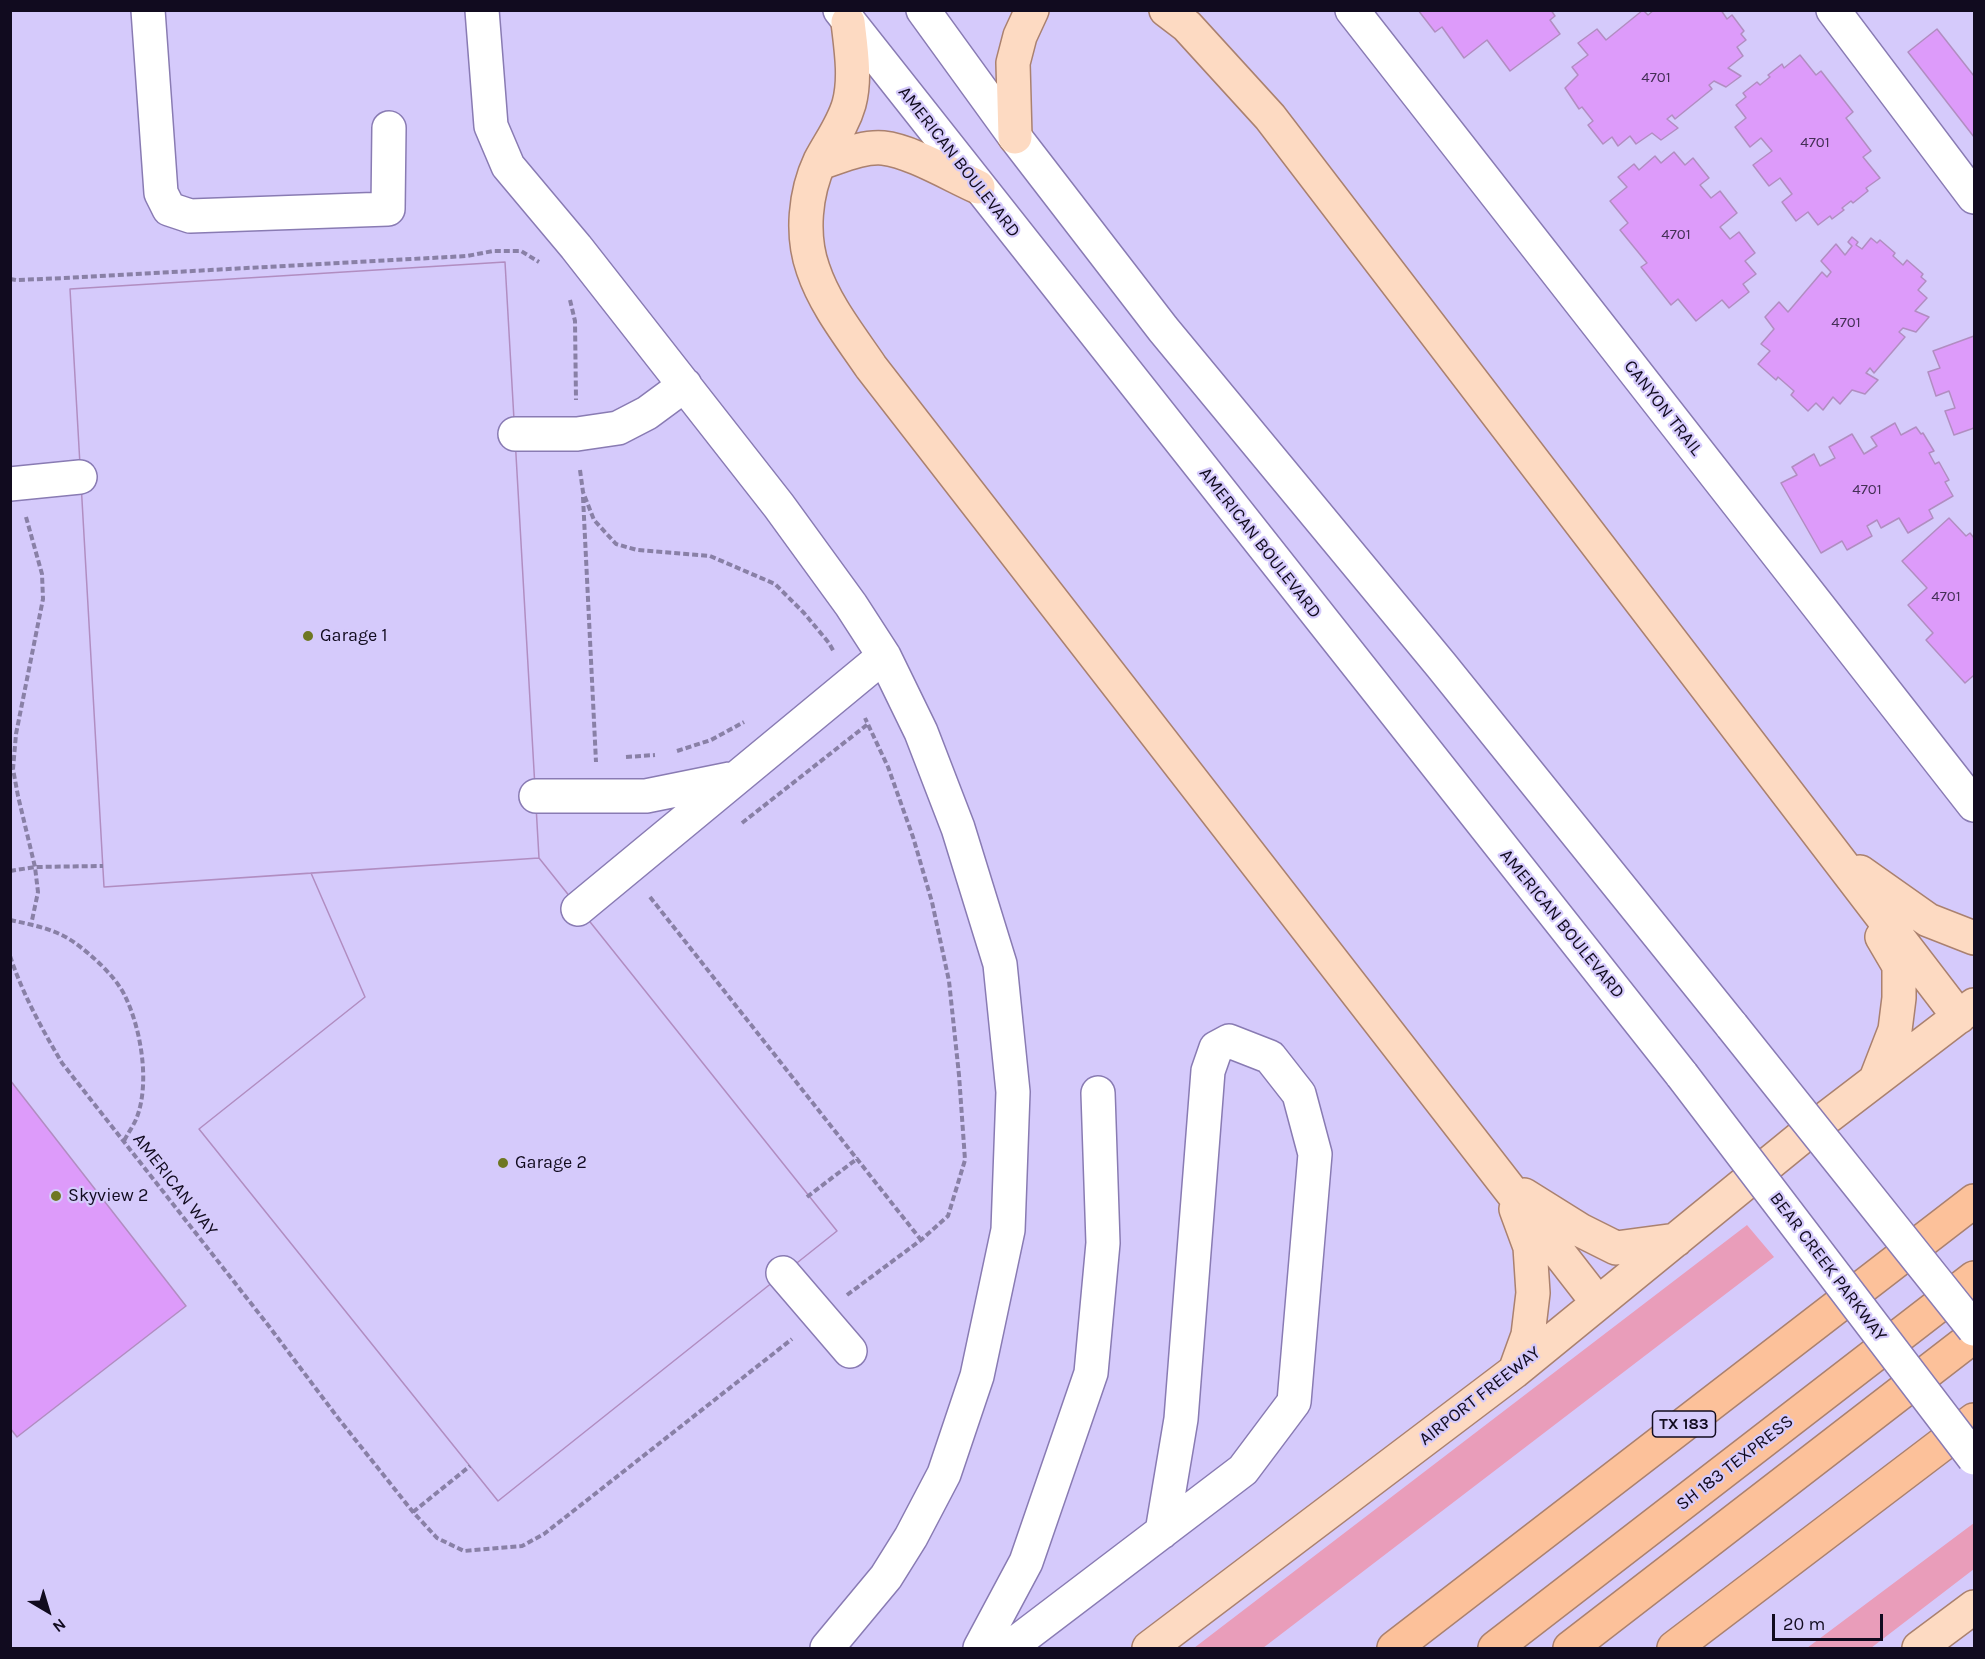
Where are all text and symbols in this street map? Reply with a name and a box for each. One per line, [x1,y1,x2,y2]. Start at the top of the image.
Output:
house number: 4701 [1641,69,1671,87]
street label: AMERICAN BOULEVARD [893,82,1025,242]
house number: 4701 [1800,134,1830,152]
house number: 4701 [1661,226,1691,244]
house number: 4701 [1831,314,1861,332]
street label: CANYON TRAIL [1619,356,1707,460]
street label: AMERICAN BOULEVARD [1194,463,1326,623]
house number: 4701 [1852,481,1882,499]
house number: 4701 [1931,588,1961,606]
place label: Garage 1 [320,625,388,647]
marker: Garage 1 [301,629,315,643]
street label: AMERICAN BOULEVARD [1495,845,1629,1003]
street label: AMERICAN WAY [128,1129,222,1241]
place label: Garage 2 [515,1152,587,1174]
marker: Garage 2 [496,1156,510,1170]
place label: Skyview 2 [68,1185,149,1207]
street label: BEAR CREEK PARKWAY [1765,1188,1891,1346]
marker: Skyview 2 [49,1189,63,1203]
street label: AIRPORT FREEWAY [1415,1342,1545,1450]
road number: TX 183 [1652,1411,1716,1437]
street label: SH 183 TEXPRESS [1672,1411,1798,1515]
north arrow [18,1581,78,1641]
scale bar [1775,1602,1886,1640]
text: 20 m [1783,1613,1825,1635]
text: N [49,1615,70,1637]

